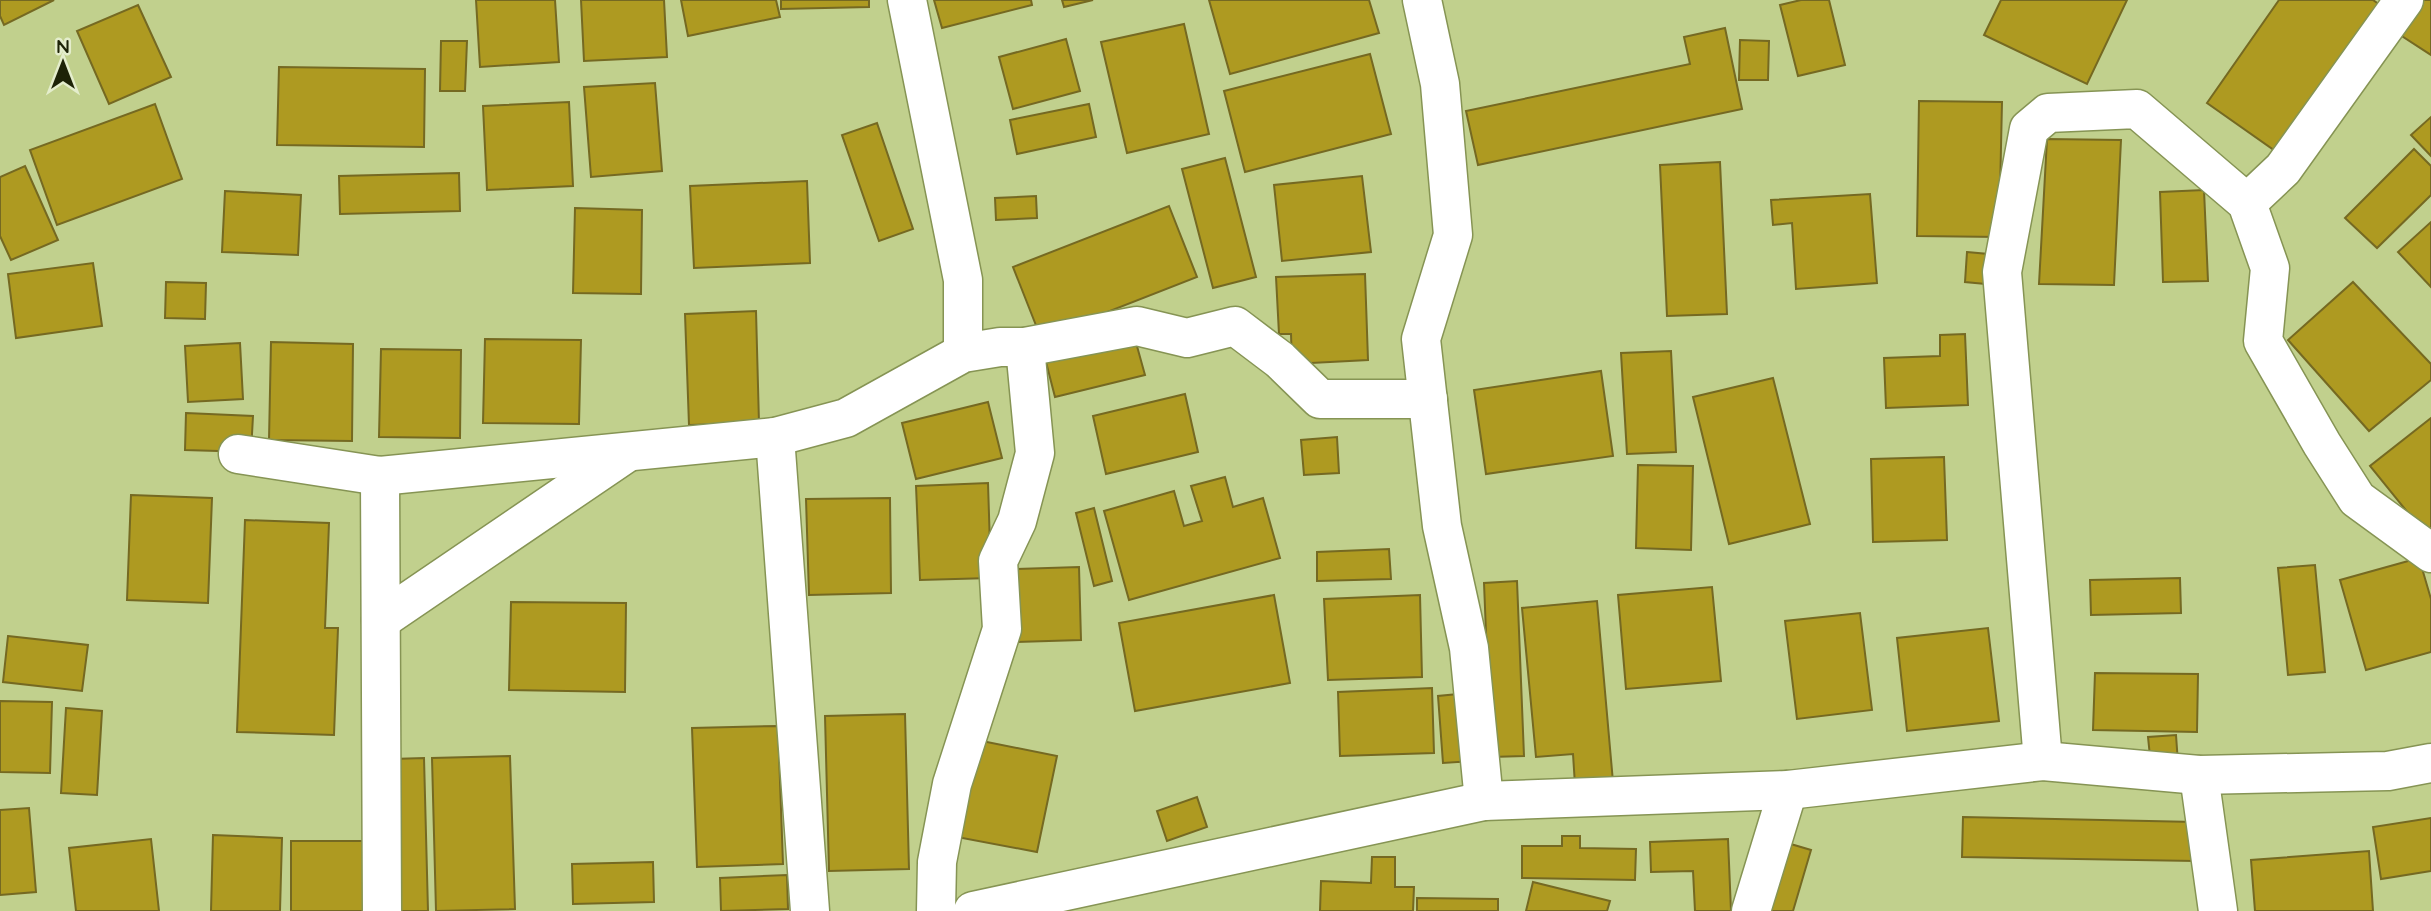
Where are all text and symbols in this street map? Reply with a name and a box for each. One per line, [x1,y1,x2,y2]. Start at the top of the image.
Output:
north arrow [28,28,98,98]
text: N [56,34,70,58]

